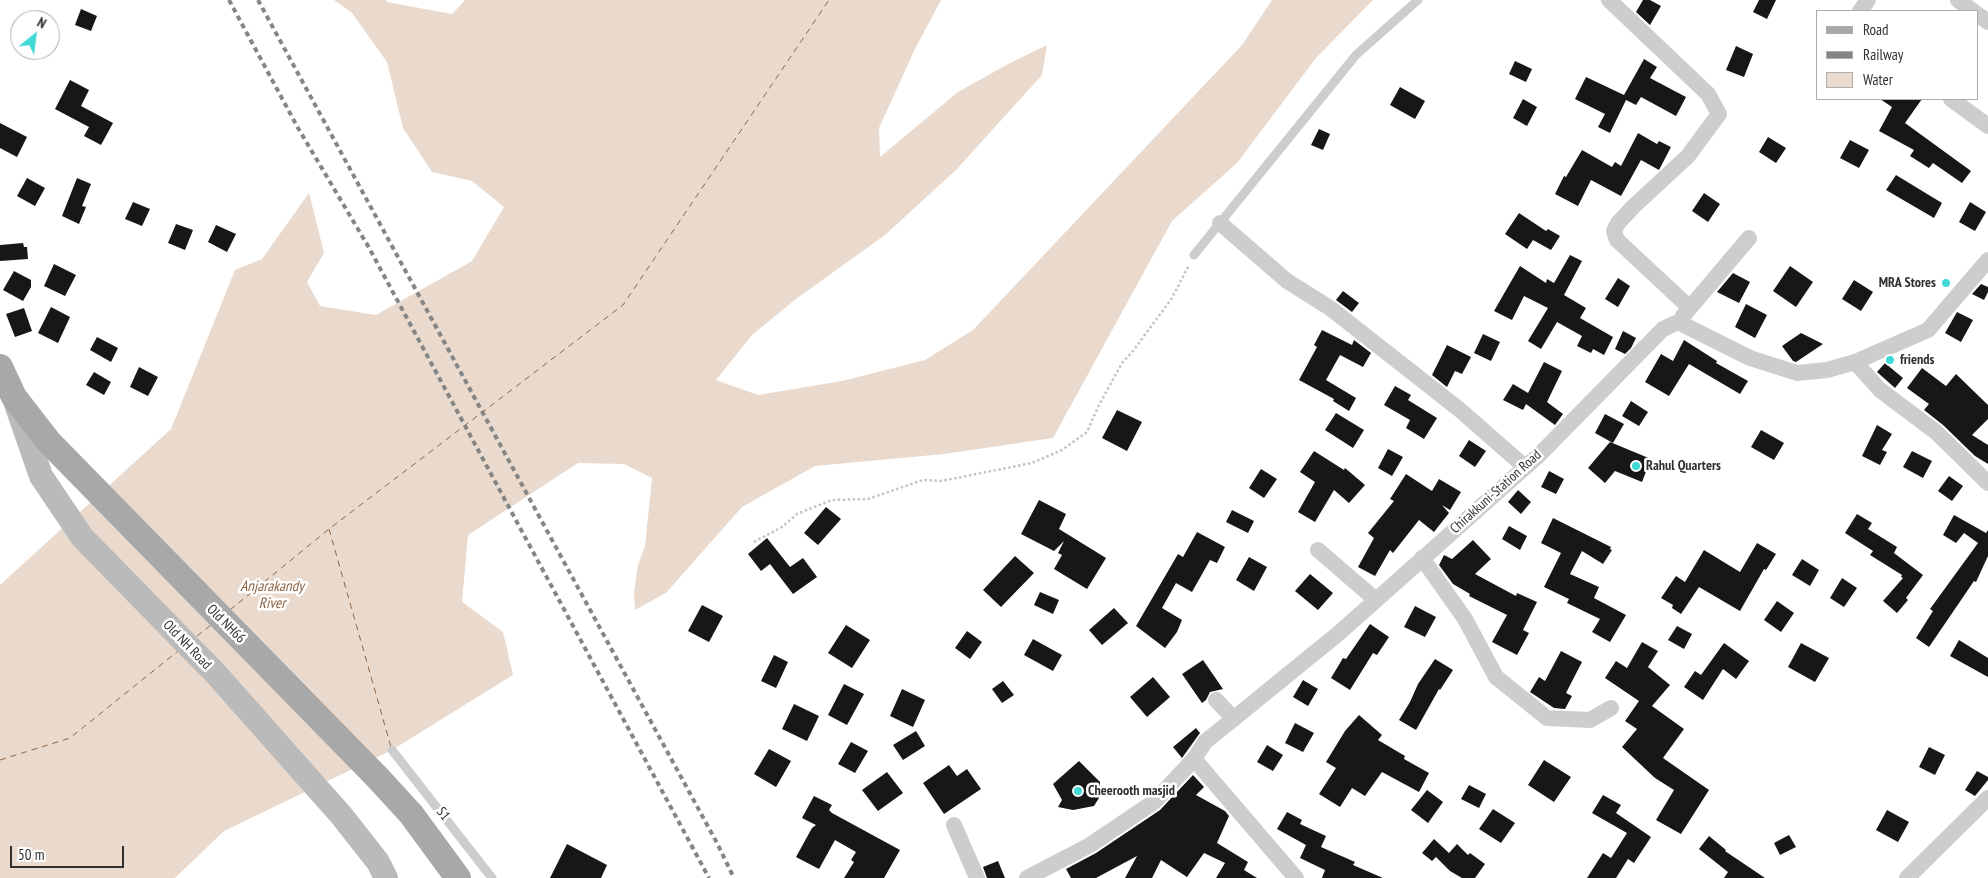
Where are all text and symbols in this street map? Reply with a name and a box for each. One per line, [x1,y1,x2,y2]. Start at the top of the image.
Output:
north arrow [10,10,60,60]
legend [1816,10,1978,100]
text: N [34,13,49,32]
text: Road [1863,20,1889,39]
text: Railway [1863,45,1903,64]
text: Water [1863,70,1893,89]
place label: MRA Stores [1879,275,1936,291]
marker: MRA Stores [1940,277,1952,289]
place label: friends [1900,352,1934,368]
marker: friends [1884,354,1896,366]
street label: Chirakkuni-Station Road [1447,447,1545,537]
place label: Rahul Quarters [1646,458,1721,474]
marker: Rahul Quarters [1630,460,1642,472]
water label: Anjarakandy River [240,578,304,613]
street label: Old NH66 [203,601,249,647]
street label: Old NH Road [159,617,215,673]
place label: Cheerooth masjid [1088,783,1175,799]
marker: Cheerooth masjid [1072,785,1084,797]
street label: S1 [433,804,453,824]
scale bar [12,836,126,868]
text: 50 m [18,845,44,864]

